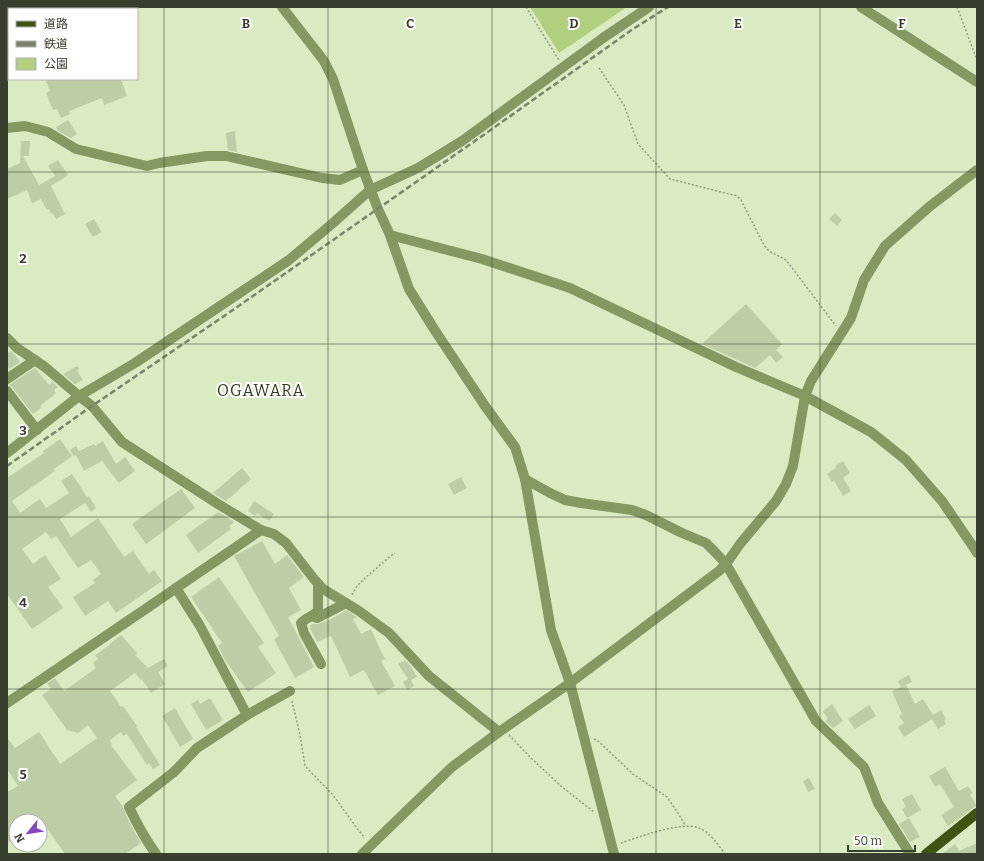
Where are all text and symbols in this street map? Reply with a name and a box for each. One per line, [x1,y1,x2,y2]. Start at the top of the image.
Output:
legend [8,8,138,80]
text: B [242,16,250,31]
text: C [406,16,414,31]
text: D [569,16,579,31]
text: E [734,16,742,31]
text: F [898,16,906,31]
text: 道路 [44,17,68,31]
text: 鉄道 [44,37,68,51]
text: 公園 [44,57,68,71]
text: 2 [19,251,27,266]
district label: OGAWARA [217,381,305,400]
text: 3 [19,423,27,438]
text: 4 [19,595,27,610]
text: 5 [19,767,27,782]
north arrow [8,813,48,853]
scale bar [848,827,915,853]
text: N [12,830,28,845]
text: 50 m [854,834,883,848]

